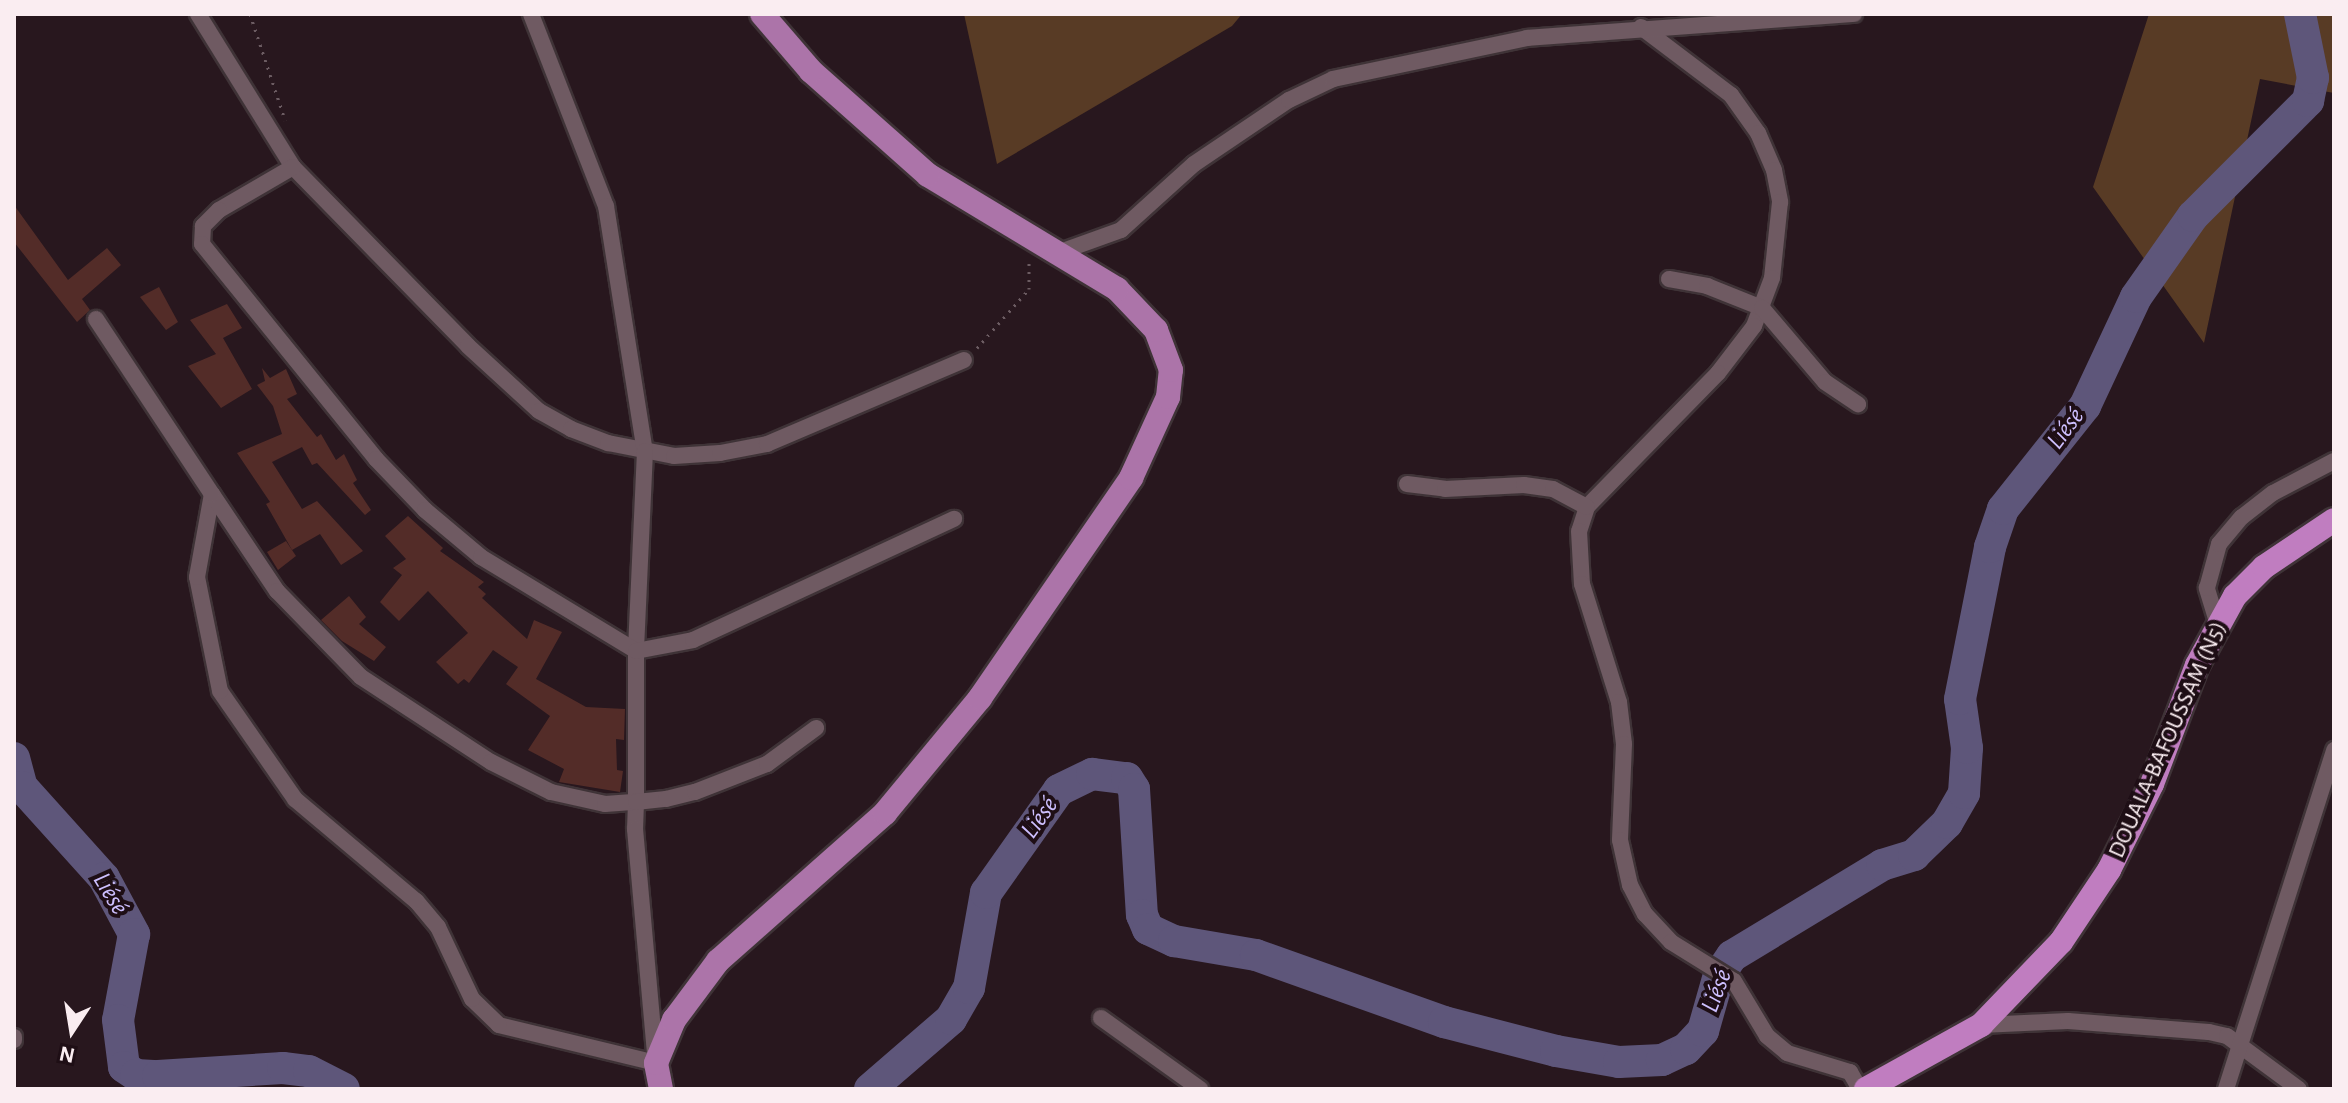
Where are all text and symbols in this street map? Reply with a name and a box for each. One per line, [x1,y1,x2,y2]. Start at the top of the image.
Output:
water label: Liésé [2040,402,2092,456]
street label: DOUALA-BAFOUSSAM (N5) [2103,617,2233,863]
water label: Liésé [1014,791,1066,845]
water label: Liésé [85,867,135,921]
water label: Liésé [1695,965,1739,1017]
north arrow [32,991,112,1071]
text: N [57,1042,77,1067]

